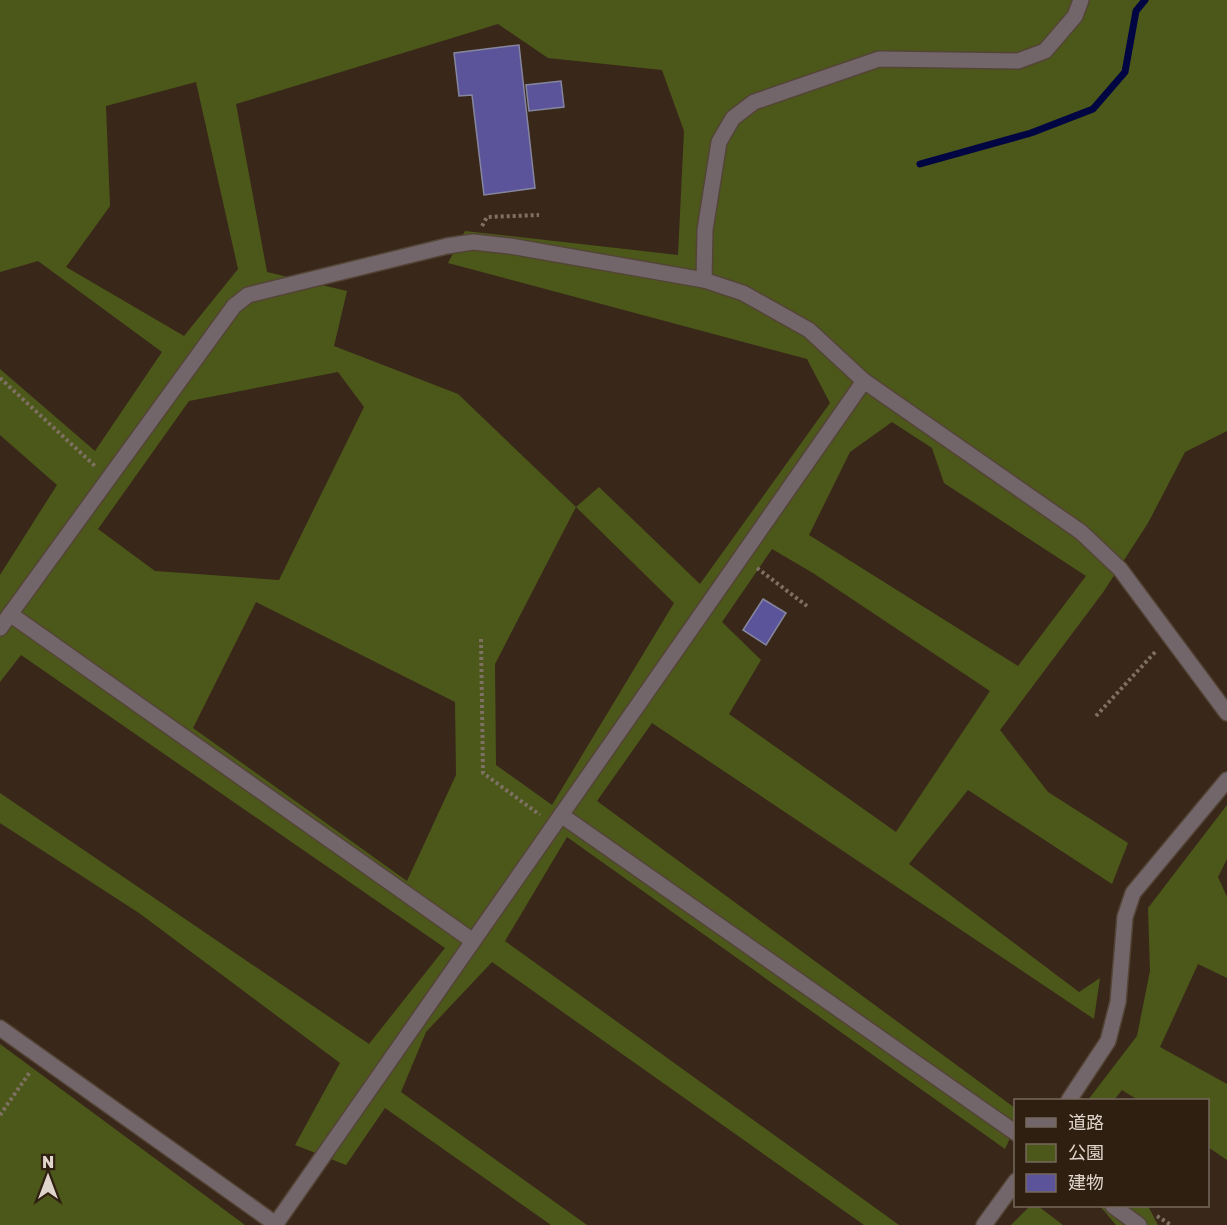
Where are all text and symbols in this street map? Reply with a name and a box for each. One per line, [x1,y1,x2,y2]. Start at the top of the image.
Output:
legend [1014,1099,1209,1207]
text: 道路 [1068,1111,1104,1133]
text: 公園 [1068,1141,1104,1163]
north arrow [18,1147,78,1207]
text: N [42,1152,54,1172]
text: 建物 [1068,1171,1104,1193]

